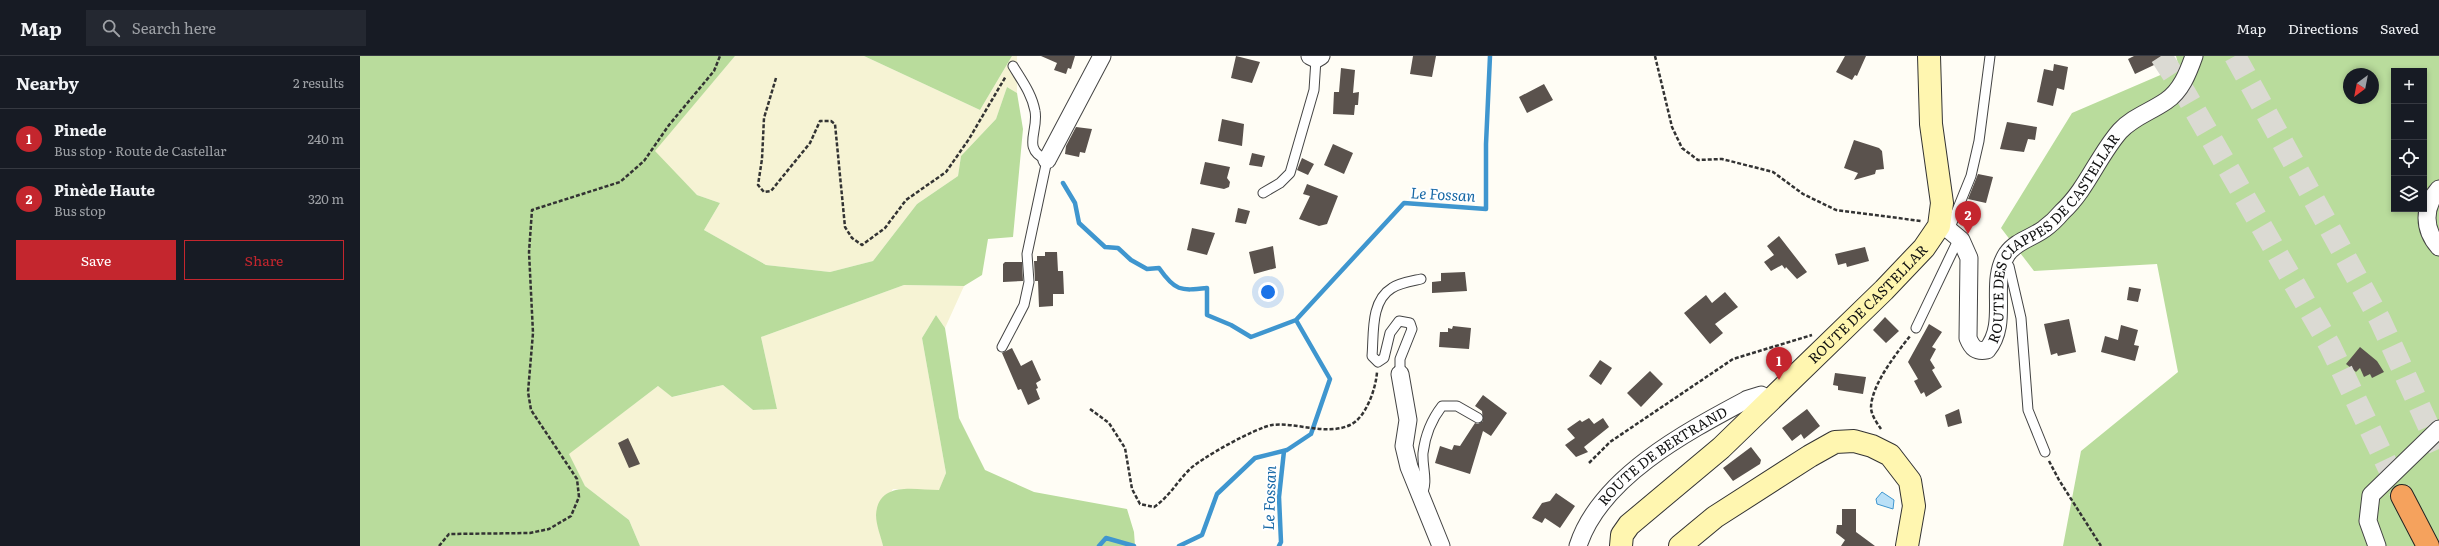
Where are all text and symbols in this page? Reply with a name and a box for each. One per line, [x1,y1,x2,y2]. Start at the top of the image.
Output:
search box [86,10,366,46]
text: Map [20,14,62,42]
text: Search here [132,16,216,39]
icon: search [100,17,122,39]
text: Map [2236,18,2266,38]
text: Directions [2288,18,2358,38]
text: Saved [2380,18,2419,38]
north arrow [2343,68,2379,104]
map controls [2391,68,2427,212]
button: + [2391,68,2427,104]
text: Nearby [16,70,79,95]
text: 2 results [293,73,344,92]
button: − [2391,104,2427,140]
text: Pinede [54,118,106,141]
street label: ROUTE DES CIAPPES DE CASTELLAR [1982,128,2124,346]
text: 1 [26,129,32,148]
text: 240 m [308,129,344,148]
button: locate [2391,140,2427,176]
text: Bus stop · Route de Castellar [54,141,226,160]
button: layers [2391,176,2427,212]
text: Pinède Haute [54,178,155,201]
water label: Le Fossan [1410,180,1476,207]
text: 2 [26,189,32,208]
text: 320 m [308,189,344,208]
text: Bus stop [54,201,106,220]
pin: 2 [1955,201,1981,234]
street label: ROUTE DE CASTELLAR [1803,239,1932,367]
button: Save [16,240,176,280]
button: Share [184,240,344,280]
your location [1258,282,1278,302]
pin: 1 [1766,347,1792,380]
street label: ROUTE DE BERTRAND [1593,401,1731,509]
water label: Le Fossan [1256,465,1281,531]

